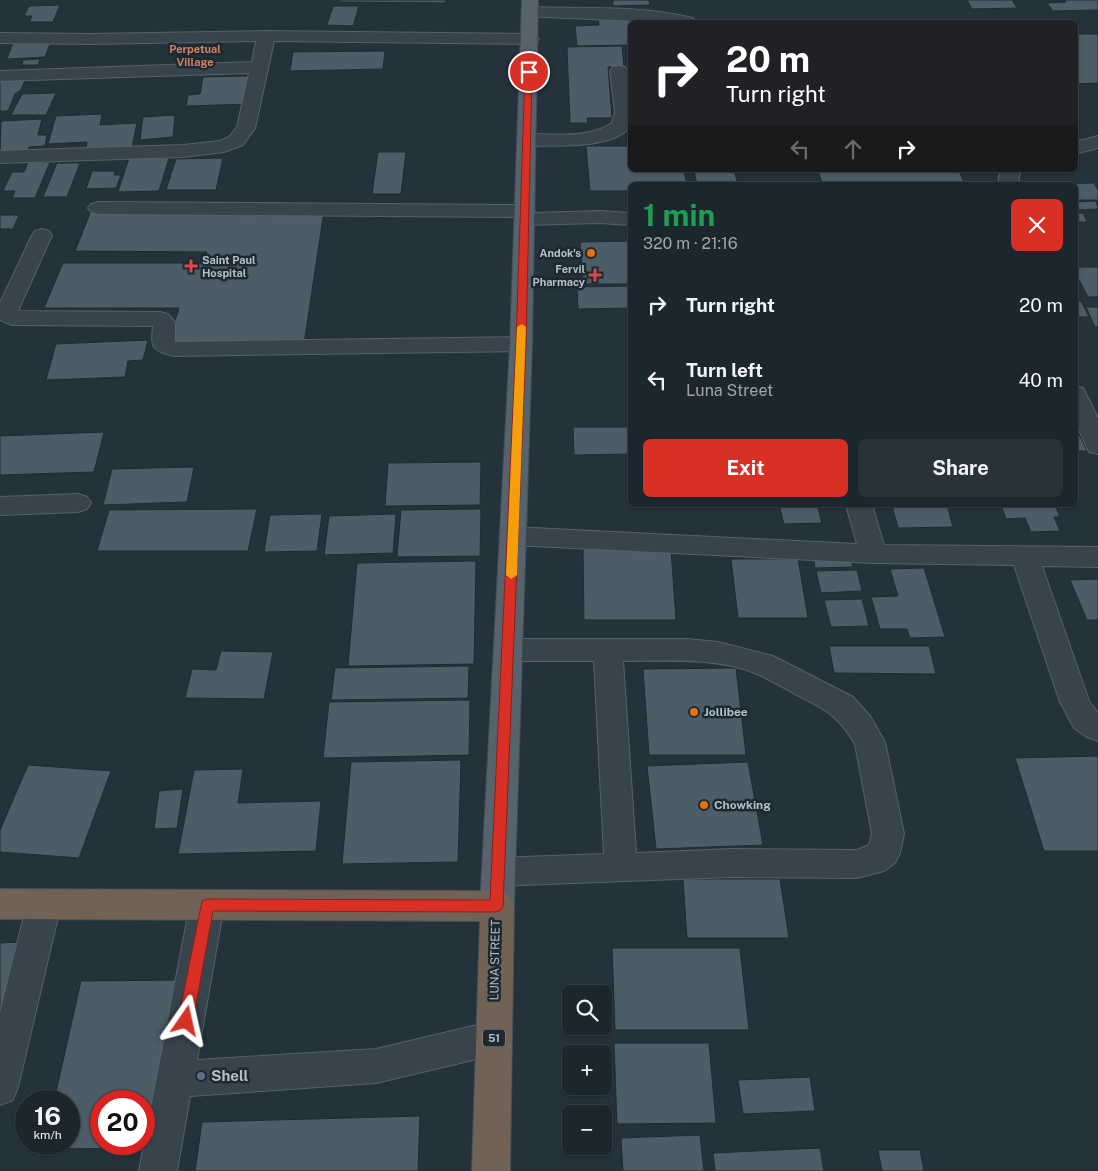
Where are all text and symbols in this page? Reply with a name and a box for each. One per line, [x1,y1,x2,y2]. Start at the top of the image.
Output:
text: 20 m [726,39,810,80]
icon: right [643,40,708,105]
district label: Perpetual Village [169,43,221,68]
pin [508,51,550,93]
icon: arrive [515,58,543,86]
text: Turn right [726,81,826,107]
icon: left [786,135,814,163]
icon: ahead [839,135,867,163]
icon: right [892,135,920,163]
text: 1 min [643,197,715,233]
button: close [1011,199,1063,251]
text: 320 m · 21:16 [643,234,738,253]
place label: Andok's [539,247,581,259]
marker: Andok's [585,247,597,259]
place label: Saint Paul Hospital [202,254,256,279]
marker: Saint Paul Hospital [184,259,198,273]
place label: Fervil Pharmacy [532,263,586,288]
marker: Fervil Pharmacy [589,269,601,281]
icon: right [643,291,671,319]
text: Turn right [686,294,775,316]
text: 20 m [1019,294,1063,316]
text: Turn left [686,359,763,381]
icon: left [643,366,671,394]
text: 40 m [1018,369,1063,391]
text: Luna Street [686,381,773,400]
button: Exit [643,439,848,497]
button: Share [858,439,1063,497]
place label: Jollibee [704,705,748,719]
marker: Jollibee [688,706,700,718]
place label: Chowking [714,798,771,812]
marker: Chowking [698,799,710,811]
street label: LUNA STREET [487,919,503,1001]
map controls [562,985,612,1155]
button: search [562,985,612,1035]
position arrow [159,994,211,1046]
road number: 51 [483,1030,505,1046]
button: + [562,1045,612,1095]
place label: Shell [211,1067,249,1084]
marker: Shell [195,1070,207,1082]
speed limit sign: 20 [90,1090,155,1155]
text: 16 [34,1101,61,1131]
button: − [562,1105,612,1155]
text: km/h [33,1128,62,1142]

